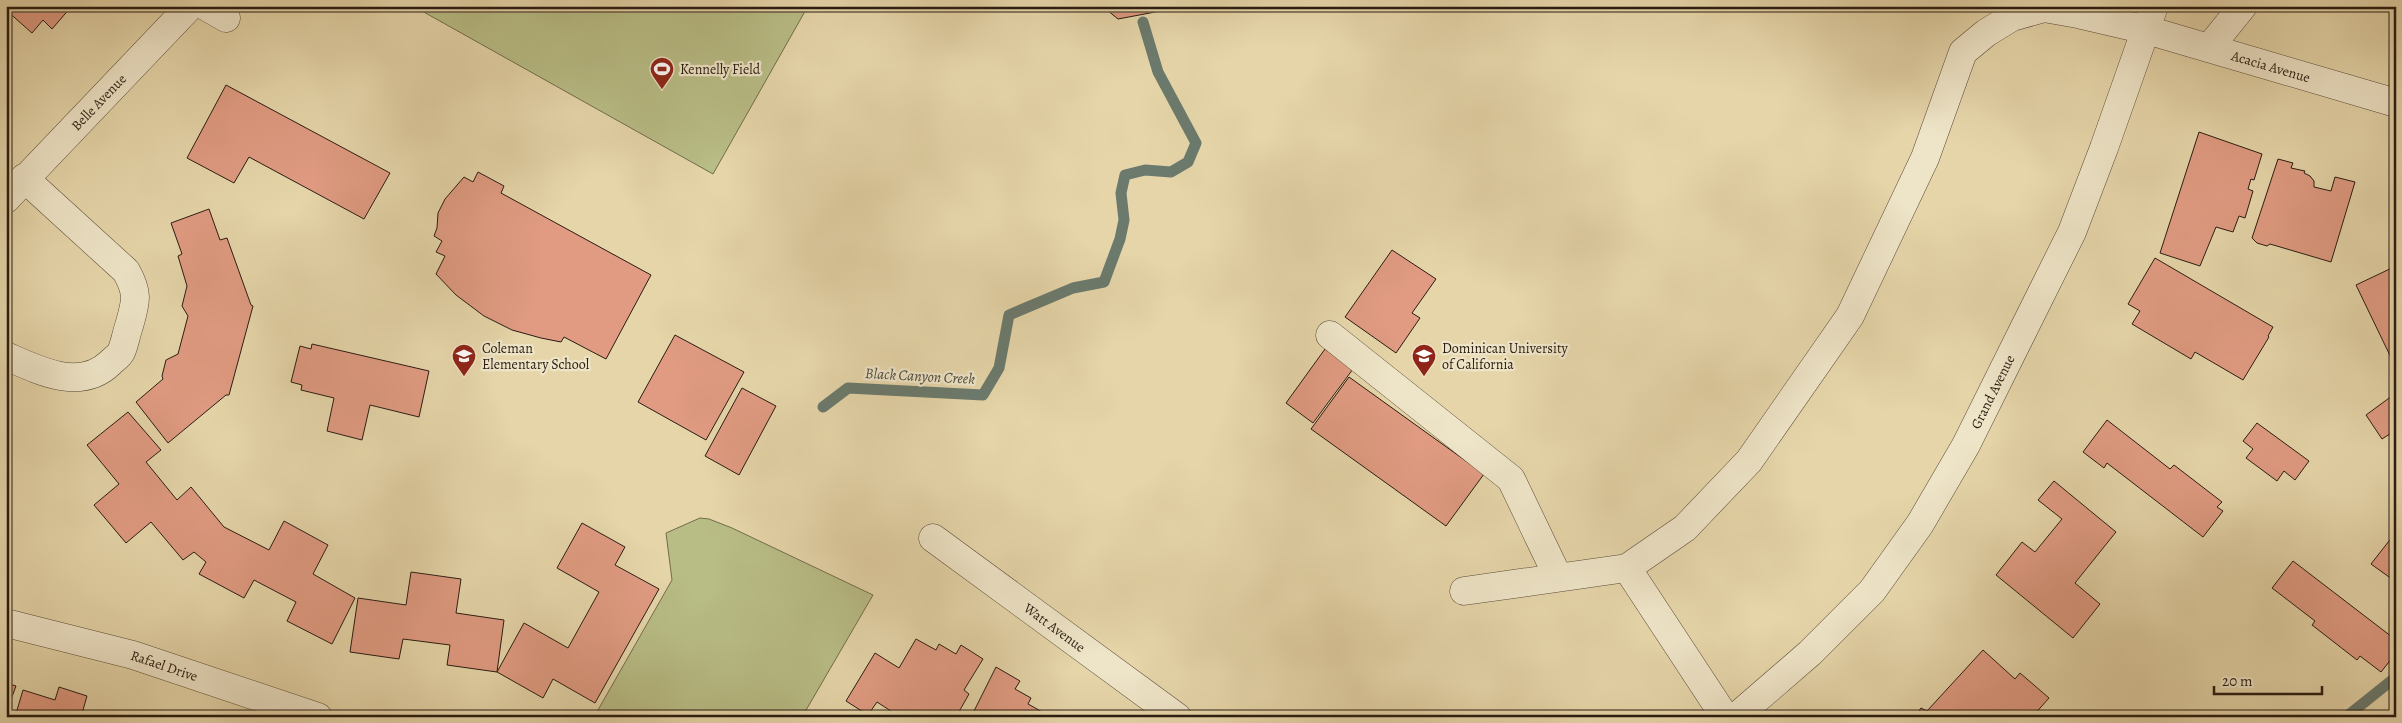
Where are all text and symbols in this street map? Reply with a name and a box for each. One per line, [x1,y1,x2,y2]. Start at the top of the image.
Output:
street label: Acacia Avenue [2228,46,2312,87]
sports icon: Kennelly Field [649,56,675,90]
place label: Kennelly Field [680,60,761,79]
street label: Belle Avenue [67,70,131,135]
place label: Coleman Elementary School [482,339,590,374]
place label: Dominican University of California [1442,339,1569,374]
school or university icon: Coleman Elementary School [451,343,477,377]
school or university icon: Dominican University of California [1411,343,1437,377]
street label: Grand Avenue [1967,352,2019,432]
water label: Black Canyon Creek [865,363,976,389]
street label: Watt Avenue [1019,598,1089,657]
street label: Rafael Drive [128,646,200,686]
scale bar [2214,663,2322,695]
text: 20 m [2222,671,2253,691]

